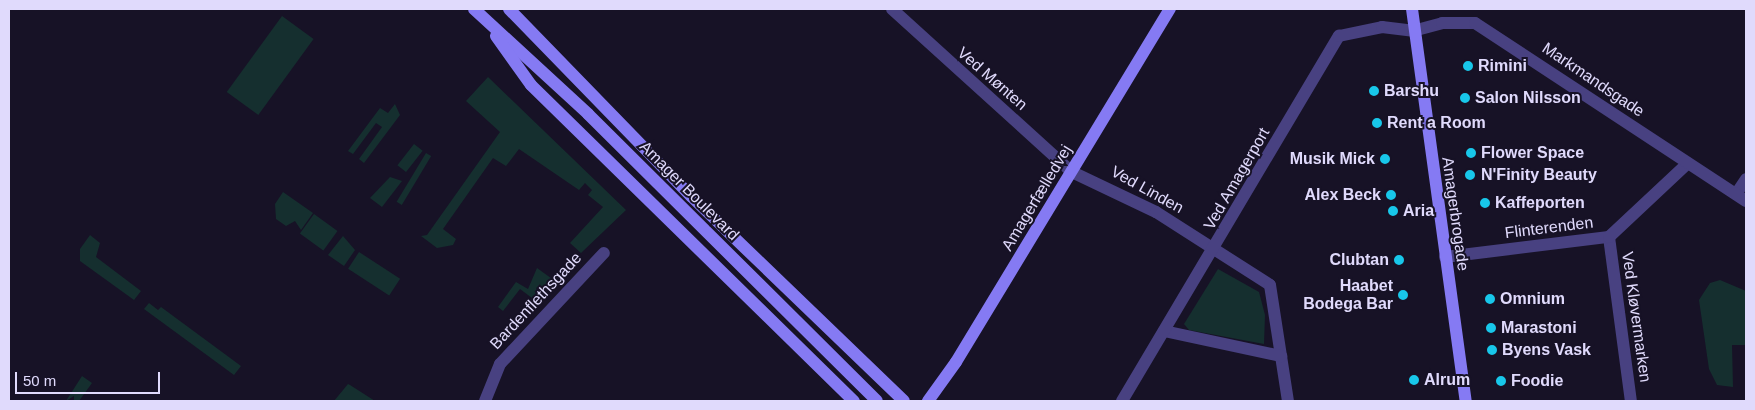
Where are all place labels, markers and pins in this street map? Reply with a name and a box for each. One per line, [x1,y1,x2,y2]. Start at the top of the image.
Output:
place label: Rimini [1478,56,1527,76]
marker: Rimini [1462,60,1474,72]
place label: Barshu [1384,81,1439,101]
marker: Barshu [1368,85,1380,97]
place label: Salon Nilsson [1475,88,1581,108]
marker: Salon Nilsson [1459,92,1471,104]
place label: Rent a Room [1387,113,1486,133]
marker: Rent a Room [1371,117,1383,129]
place label: Flower Space [1481,143,1584,163]
marker: Flower Space [1465,147,1477,159]
place label: Musik Mick [1290,149,1375,169]
marker: Musik Mick [1379,153,1391,165]
place label: N'Finity Beauty [1481,165,1597,185]
marker: N'Finity Beauty [1463,168,1477,182]
place label: Alex Beck [1305,185,1381,205]
marker: Alex Beck [1385,189,1397,201]
place label: Kaffeporten [1495,193,1585,213]
marker: Kaffeporten [1479,197,1491,209]
place label: Aria [1403,201,1434,221]
marker: Aria [1387,205,1399,217]
place label: Clubtan [1329,250,1389,270]
marker: Clubtan [1393,254,1405,266]
place label: Haabet Bodega Bar [1303,276,1393,314]
marker: Haabet Bodega Bar [1397,289,1409,301]
place label: Omnium [1500,289,1565,309]
marker: Omnium [1484,293,1496,305]
place label: Marastoni [1501,318,1577,338]
marker: Marastoni [1485,322,1497,334]
place label: Byens Vask [1502,340,1591,360]
marker: Byens Vask [1486,344,1498,356]
place label: Alrum [1424,370,1470,390]
place label: Foodie [1511,371,1563,391]
marker: Alrum [1408,374,1420,386]
marker: Foodie [1495,375,1507,387]

